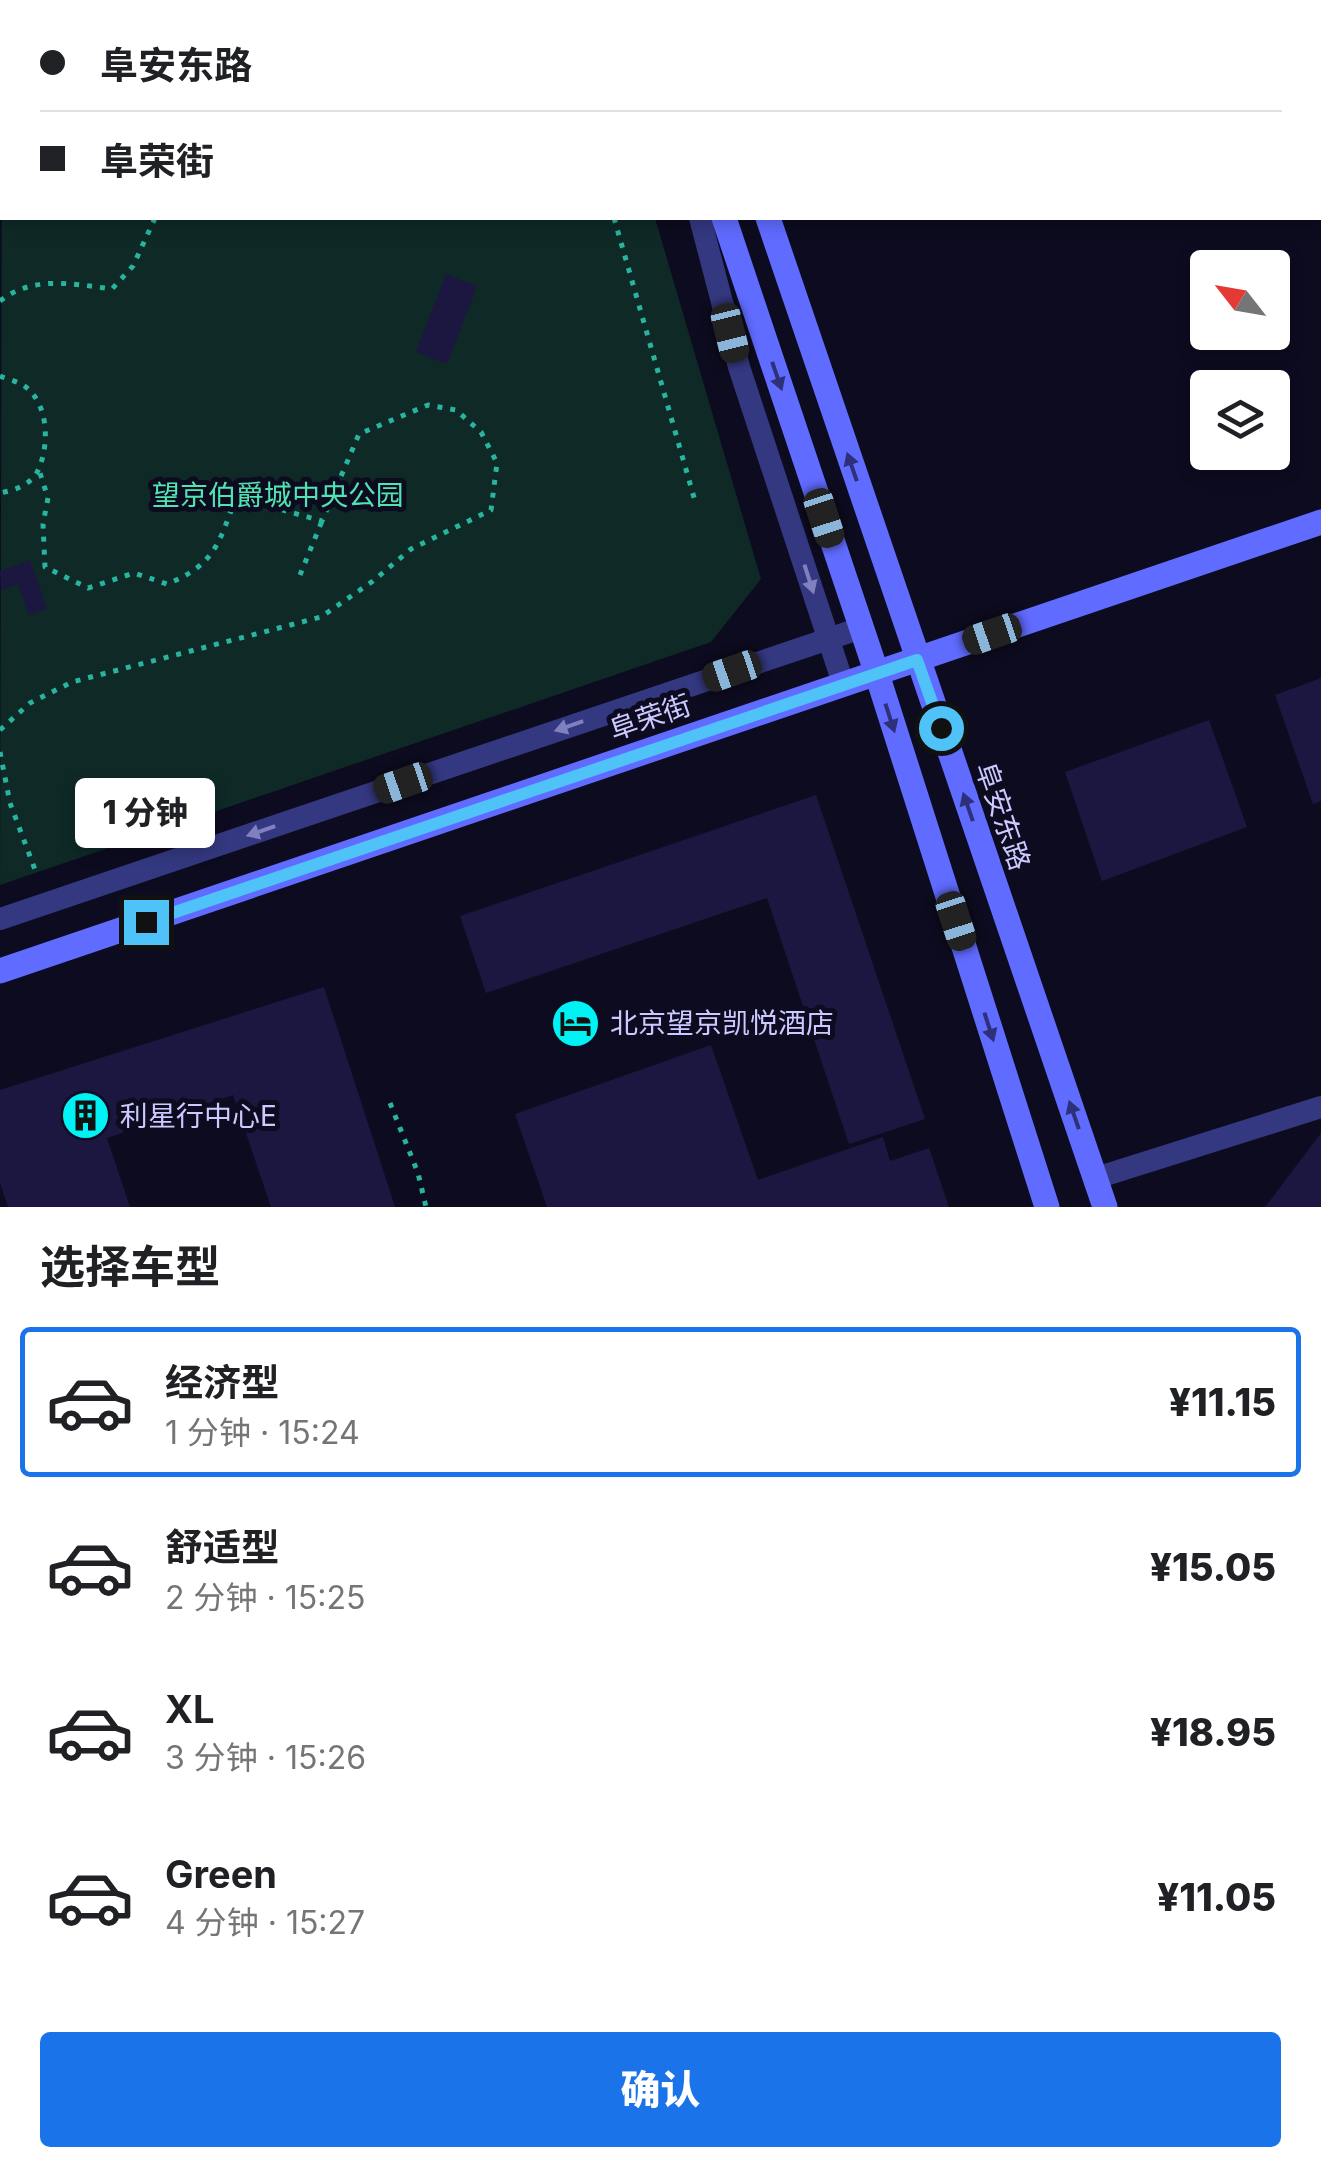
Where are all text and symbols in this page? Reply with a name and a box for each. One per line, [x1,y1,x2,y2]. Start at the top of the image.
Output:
text: 阜安东路 [100,42,252,88]
text: 阜荣街 [100,138,214,184]
north arrow [1190,250,1290,350]
map controls [1190,250,1290,470]
car [708,300,752,366]
one-way arrow [770,362,785,392]
button: layers [1190,370,1290,470]
one-way arrow [844,451,859,481]
park label: 望京伯爵城中央公园 [152,478,404,512]
car [800,485,848,551]
one-way arrow [802,564,817,594]
car [959,610,1025,658]
car [699,647,765,695]
street label: 阜荣街 [605,687,695,747]
one-way arrow [884,703,899,733]
route start [919,706,964,751]
one-way arrow [554,720,584,735]
street label: 阜安东路 [969,758,1037,874]
car [370,759,436,807]
callout: 1 分钟 [76,777,216,847]
one-way arrow [960,792,975,822]
text: 1 分钟 [102,793,188,832]
one-way arrow [246,824,276,839]
car [932,888,980,954]
route end [124,900,169,945]
hotel icon: 北京望京凯悦酒店 [549,997,601,1049]
place label: 北京望京凯悦酒店 [610,1006,834,1040]
one-way arrow [983,1013,998,1043]
building icon: 利星行中心E [59,1090,111,1142]
place label: 利星行中心E [120,1099,277,1133]
one-way arrow [1066,1099,1081,1129]
text: 选择车型 [40,1239,220,1294]
icon: car [45,1357,135,1447]
text: 经济型 [165,1359,279,1405]
text: ¥11.15 [1169,1379,1276,1425]
text: 1 分钟 · 15:24 [165,1413,360,1452]
icon: car [45,1522,135,1612]
text: 舒适型 [165,1524,279,1570]
text: ¥15.05 [1150,1544,1276,1590]
text: 2 分钟 · 15:25 [165,1578,365,1617]
text: XL [165,1686,215,1732]
icon: car [45,1687,135,1777]
text: ¥18.95 [1150,1709,1276,1755]
text: 3 分钟 · 15:26 [165,1738,366,1777]
text: Green [165,1851,277,1897]
icon: car [45,1852,135,1942]
text: ¥11.05 [1157,1874,1276,1920]
text: 4 分钟 · 15:27 [165,1903,365,1942]
button: 确认 [40,2032,1281,2147]

